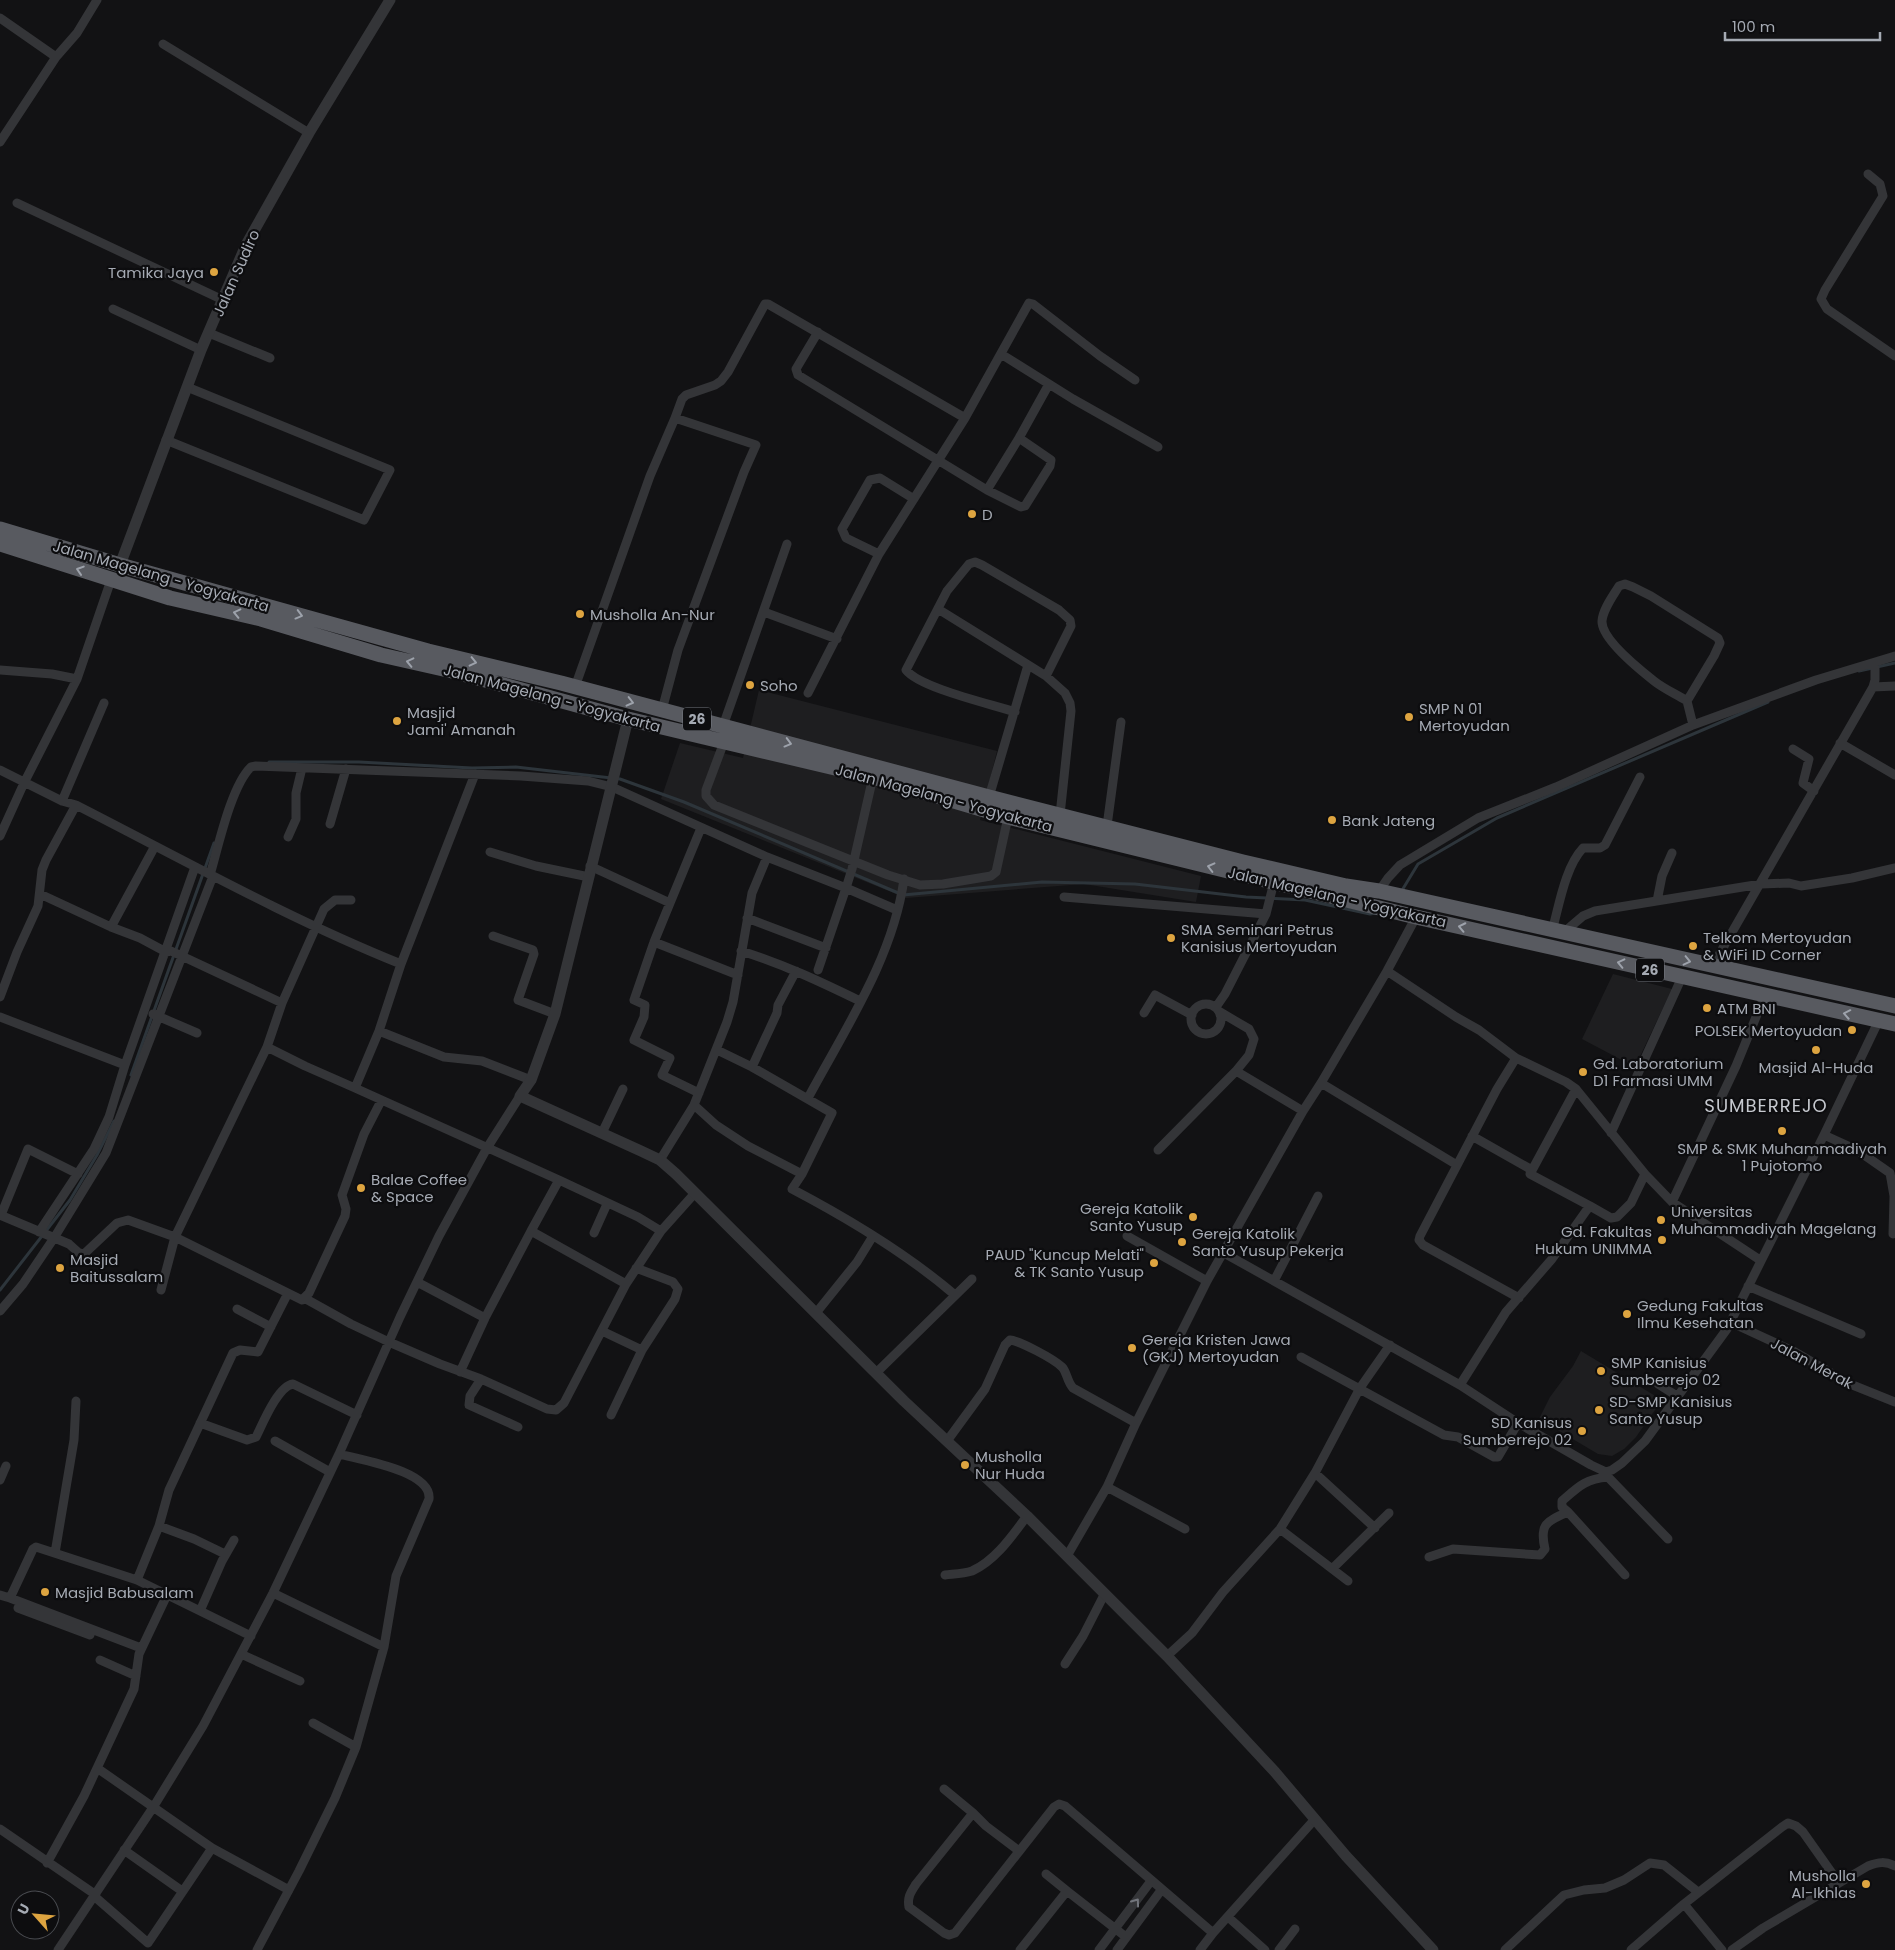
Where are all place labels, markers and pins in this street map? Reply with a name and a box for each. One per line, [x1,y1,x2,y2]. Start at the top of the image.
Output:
place label: Tamika Jaya [108,262,204,283]
marker: Tamika Jaya [208,266,220,278]
place label: D [982,504,993,525]
marker: D [966,508,978,520]
place label: Musholla An-Nur [590,604,715,625]
marker: Musholla An-Nur [574,608,586,620]
place label: Soho [760,675,798,696]
marker: Soho [744,679,756,691]
place label: SMP N 01 Mertoyudan [1419,698,1510,736]
place label: Masjid Jami' Amanah [407,702,516,740]
marker: SMP N 01 Mertoyudan [1403,711,1415,723]
marker: Masjid Jami' Amanah [391,715,403,727]
place label: Bank Jateng [1342,810,1435,831]
marker: Bank Jateng [1326,814,1338,826]
place label: SMA Seminari Petrus Kanisius Mertoyudan [1181,919,1337,957]
place label: Telkom Mertoyudan & WiFi ID Corner [1703,927,1852,965]
marker: SMA Seminari Petrus Kanisius Mertoyudan [1165,932,1177,944]
marker: Telkom Mertoyudan & WiFi ID Corner [1687,940,1699,952]
place label: ATM BNI [1717,998,1776,1019]
marker: ATM BNI [1701,1002,1713,1014]
place label: POLSEK Mertoyudan [1695,1020,1842,1041]
marker: POLSEK Mertoyudan [1846,1024,1858,1036]
marker: Masjid Al-Huda [1810,1044,1822,1056]
place label: Gd. Laboratorium D1 Farmasi UMM [1593,1053,1723,1091]
place label: Masjid Al-Huda [1759,1057,1873,1078]
marker: Gd. Laboratorium D1 Farmasi UMM [1577,1066,1589,1078]
marker: SMP & SMK Muhammadiyah 1 Pujotomo [1776,1125,1788,1137]
place label: SMP & SMK Muhammadiyah 1 Pujotomo [1677,1138,1887,1176]
place label: Balae Coffee & Space [371,1169,467,1207]
marker: Balae Coffee & Space [355,1182,367,1194]
place label: Gereja Katolik Santo Yusup [1080,1198,1183,1236]
place label: Universitas Muhammadiyah Magelang [1671,1201,1876,1239]
marker: Gereja Katolik Santo Yusup [1187,1211,1199,1223]
marker: Universitas Muhammadiyah Magelang [1655,1214,1667,1226]
place label: Gd. Fakultas Hukum UNIMMA [1535,1221,1652,1259]
place label: Gereja Katolik Santo Yusup Pekerja [1192,1223,1344,1261]
marker: Gd. Fakultas Hukum UNIMMA [1656,1234,1668,1246]
marker: Gereja Katolik Santo Yusup Pekerja [1176,1236,1188,1248]
place label: PAUD "Kuncup Melati" & TK Santo Yusup [985,1244,1144,1282]
place label: Masjid Baitussalam [70,1249,163,1287]
marker: PAUD "Kuncup Melati" & TK Santo Yusup [1148,1257,1160,1269]
marker: Masjid Baitussalam [54,1262,66,1274]
place label: Gedung Fakultas Ilmu Kesehatan [1637,1295,1764,1333]
marker: Gedung Fakultas Ilmu Kesehatan [1621,1308,1633,1320]
place label: Gereja Kristen Jawa (GKJ) Mertoyudan [1142,1329,1291,1367]
marker: Gereja Kristen Jawa (GKJ) Mertoyudan [1126,1342,1138,1354]
place label: SMP Kanisius Sumberrejo 02 [1611,1352,1720,1390]
marker: SMP Kanisius Sumberrejo 02 [1595,1365,1607,1377]
place label: SD-SMP Kanisius Santo Yusup [1609,1391,1733,1429]
marker: SD-SMP Kanisius Santo Yusup [1593,1404,1605,1416]
place label: SD Kanisus Sumberrejo 02 [1463,1412,1572,1450]
marker: SD Kanisus Sumberrejo 02 [1576,1425,1588,1437]
place label: Musholla Nur Huda [975,1446,1045,1484]
marker: Musholla Nur Huda [959,1459,971,1471]
place label: Masjid Babusalam [55,1582,194,1603]
marker: Masjid Babusalam [39,1586,51,1598]
place label: Musholla Al-Ikhlas [1789,1865,1856,1903]
marker: Musholla Al-Ikhlas [1860,1878,1872,1890]

